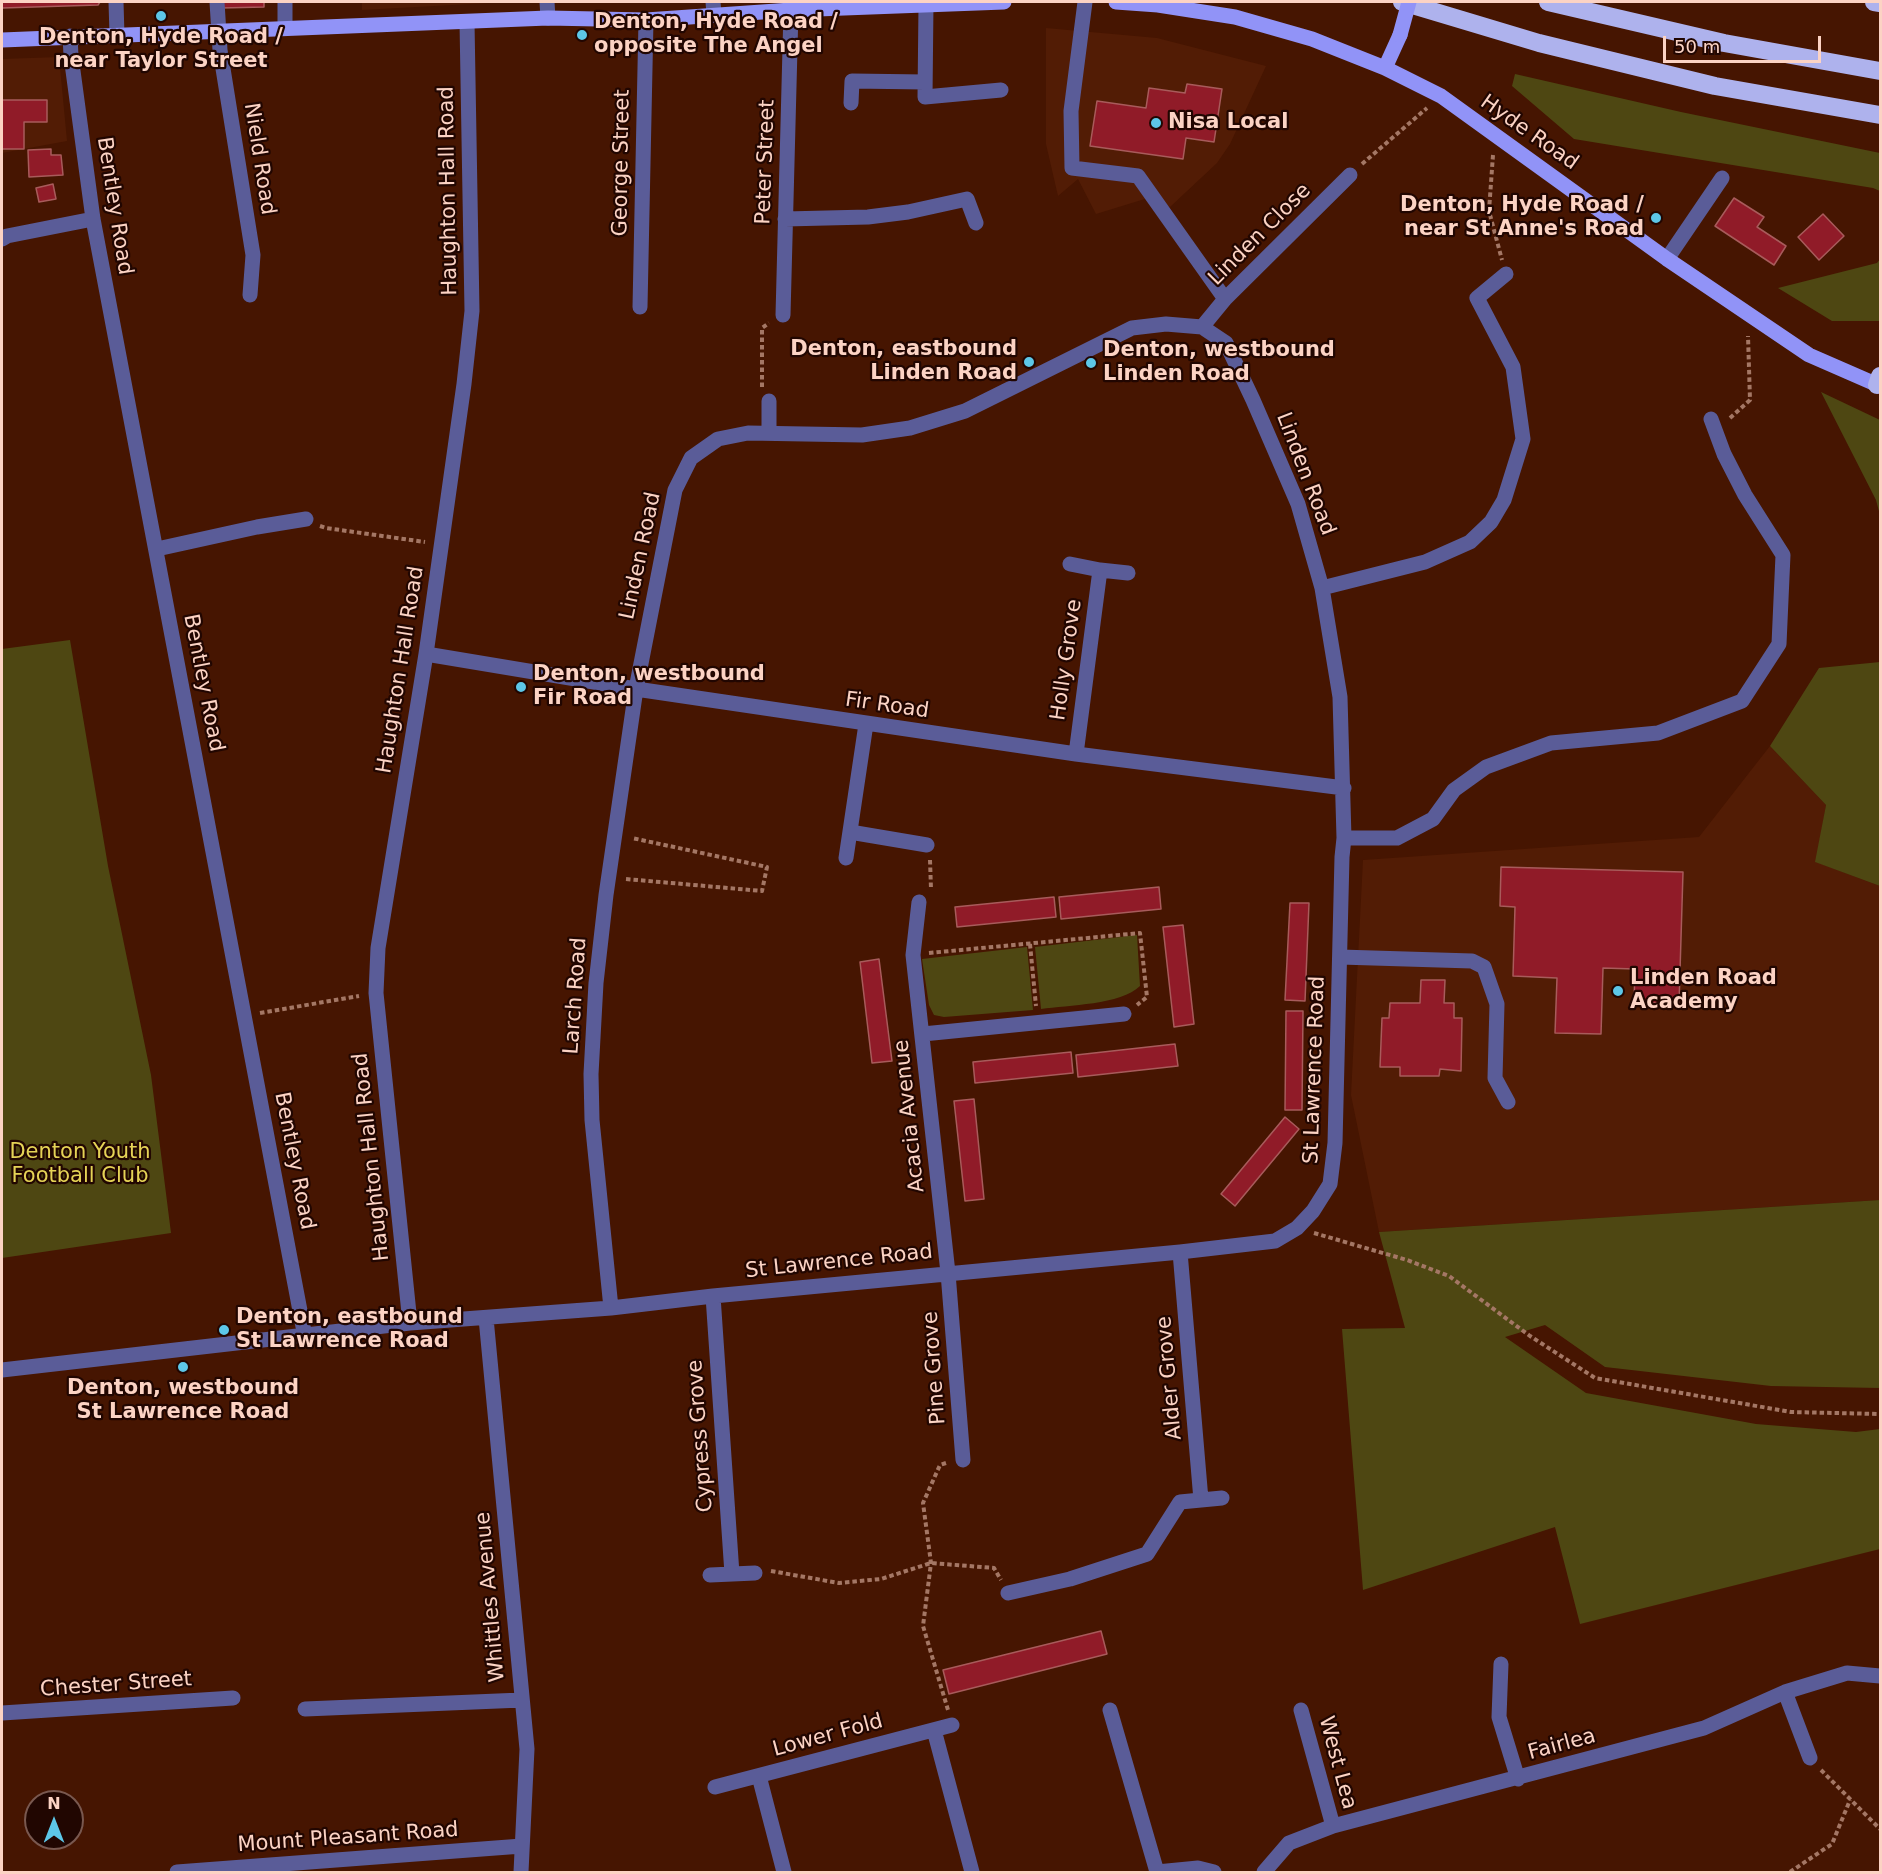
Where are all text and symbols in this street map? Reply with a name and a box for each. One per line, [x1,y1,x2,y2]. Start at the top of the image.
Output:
marker: Denton, Hyde Road / near Taylor Street [154,9,168,23]
place label: Denton, Hyde Road / opposite The Angel [594,10,838,60]
scale bar [1666,24,1824,62]
place label: Denton, Hyde Road / near Taylor Street [39,25,283,75]
marker: Denton, Hyde Road / opposite The Angel [575,28,589,42]
text: 50 m [1674,36,1720,57]
street label: Haughton Hall Road [435,86,463,296]
street label: George Street [608,89,636,237]
street label: Hyde Road [1475,90,1583,176]
street label: Peter Street [751,99,781,225]
street label: Nield Road [238,101,280,217]
place label: Nisa Local [1168,110,1288,136]
marker: Nisa Local [1149,116,1163,130]
street label: Bentley Road [91,135,137,277]
street label: Linden Close [1204,179,1316,291]
place label: Denton, Hyde Road / near St Anne's Road [1400,193,1644,243]
marker: Denton, Hyde Road / near St Anne's Road [1649,211,1663,225]
place label: Denton, eastbound Linden Road [790,337,1017,387]
place label: Denton, westbound Linden Road [1103,338,1335,388]
marker: Denton, eastbound Linden Road [1022,355,1036,369]
marker: Denton, westbound Linden Road [1084,356,1098,370]
street label: Linden Road [1270,409,1340,539]
street label: Linden Road [615,490,667,622]
street label: Haughton Hall Road [372,565,430,775]
street label: Holly Grove [1046,598,1088,722]
street label: Bentley Road [177,612,229,754]
place label: Denton, westbound Fir Road [533,662,765,712]
marker: Denton, westbound Fir Road [514,680,528,694]
street label: Fir Road [843,688,931,724]
street label: Larch Road [559,937,593,1055]
place label: Linden Road Academy [1630,966,1777,1016]
street label: St Lawrence Road [1299,976,1331,1164]
marker: Linden Road Academy [1611,984,1625,998]
street label: Acacia Avenue [889,1038,931,1194]
street label: Haughton Hall Road [349,1052,395,1262]
street label: Bentley Road [268,1090,320,1232]
park label: Denton Youth Football Club [9,1140,151,1190]
street label: St Lawrence Road [744,1240,934,1284]
place label: Denton, eastbound St Lawrence Road [236,1305,463,1355]
street label: Pine Grove [918,1310,952,1426]
street label: Alder Grove [1152,1315,1188,1441]
marker: Denton, eastbound St Lawrence Road [217,1323,231,1337]
street label: Cypress Grove [683,1359,719,1513]
marker: Denton, westbound St Lawrence Road [176,1360,190,1374]
place label: Denton, westbound St Lawrence Road [67,1376,299,1426]
street label: Whittles Avenue [471,1511,511,1683]
street label: Chester Street [39,1667,193,1703]
street label: Lower Fold [770,1709,886,1763]
street label: West Lea [1312,1714,1362,1812]
street label: Fairlea [1525,1724,1599,1766]
north arrow [24,1790,84,1850]
text: N [47,1794,61,1813]
street label: Mount Pleasant Road [237,1818,459,1858]

